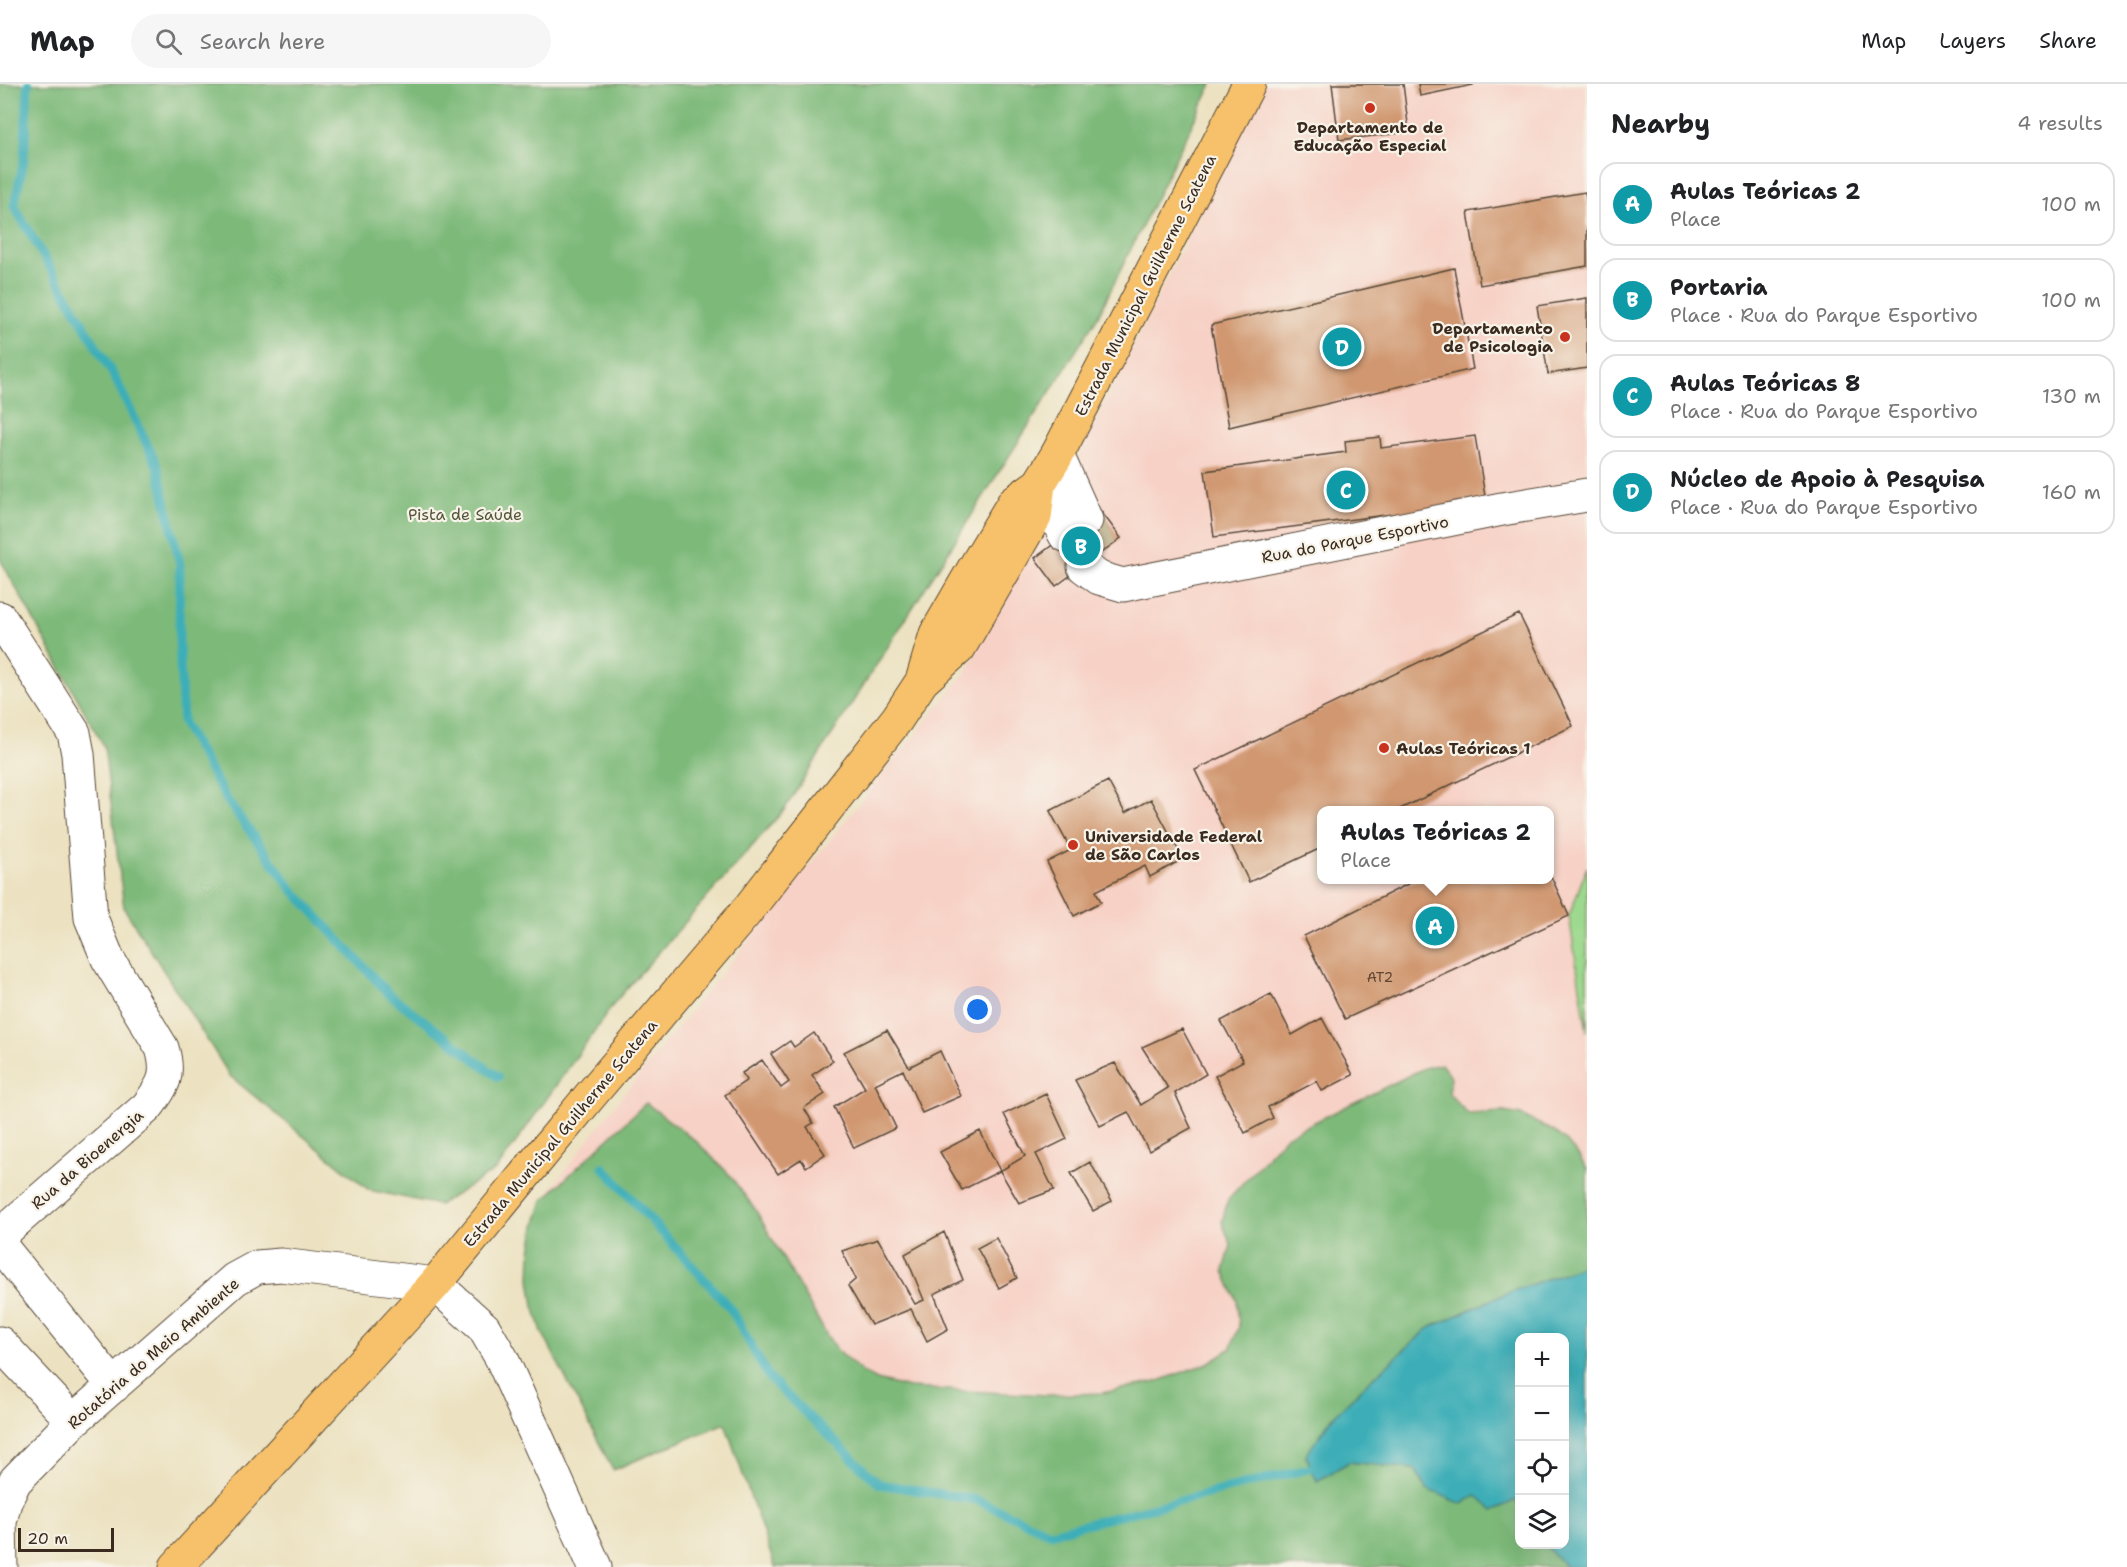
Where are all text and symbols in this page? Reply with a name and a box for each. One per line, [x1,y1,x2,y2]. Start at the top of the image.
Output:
search box [131,14,551,68]
text: Map [30,22,95,60]
icon: search [152,25,185,58]
text: Search here [200,27,325,56]
text: Map [1861,27,1906,55]
text: Layers [1939,27,2006,55]
text: Share [2039,27,2097,55]
marker: Departamento de Educação Especial [1363,101,1377,115]
text: Nearby [1611,106,1710,141]
text: 4 results [2017,110,2103,136]
place label: Departamento de Educação Especial [1293,117,1447,156]
street label: Estrada Municipal Guilherme Scatena [1070,151,1221,420]
text: Aulas Teóricas 2 [1670,177,1860,206]
text: A [1625,191,1640,217]
text: 100 m [2041,191,2101,217]
text: Place [1670,206,1721,232]
text: Portaria [1670,273,1768,302]
text: B [1626,287,1639,313]
text: 100 m [2041,287,2101,313]
text: Place · Rua do Parque Esportivo [1670,302,1978,328]
place label: Departamento de Psicologia [1432,318,1553,357]
pin: D [1322,324,1362,370]
marker: Departamento de Psicologia [1558,330,1572,344]
text: Aulas Teóricas 8 [1670,369,1860,398]
text: C [1626,383,1639,409]
text: 130 m [2042,383,2101,409]
text: Place · Rua do Parque Esportivo [1670,398,1978,424]
text: Núcleo de Apoio à Pesquisa [1670,465,1985,494]
pin: C [1326,468,1366,512]
text: D [1625,479,1640,505]
text: 160 m [2042,479,2101,505]
text: Place · Rua do Parque Esportivo [1670,494,1978,520]
park label: Pista de Saúde [408,504,522,525]
street label: Rua do Parque Esportivo [1260,511,1450,568]
pin: B [1062,524,1100,568]
place label: Aulas Teóricas 1 [1396,738,1531,759]
marker: Aulas Teóricas 1 [1377,741,1391,755]
popup [1317,806,1554,884]
text: Aulas Teóricas 2 [1340,818,1531,847]
place label: Universidade Federal de São Carlos [1085,826,1263,865]
marker: Universidade Federal de São Carlos [1066,838,1080,852]
text: Place [1340,847,1391,873]
pin: A [1416,904,1454,948]
house number: AT2 [1367,968,1393,986]
your location [963,995,992,1024]
street label: Estrada Municipal Guilherme Scatena [459,1015,662,1252]
street label: Rua da Bioenergia [27,1105,148,1214]
street label: Rotatória do Meio Ambiente [63,1273,244,1434]
map controls [1515,1333,1569,1549]
button: + [1515,1333,1569,1387]
button: − [1515,1387,1569,1441]
button: locate [1515,1441,1569,1495]
button: layers [1515,1495,1569,1549]
scale bar [18,1525,114,1552]
text: 20 m [27,1528,68,1549]

